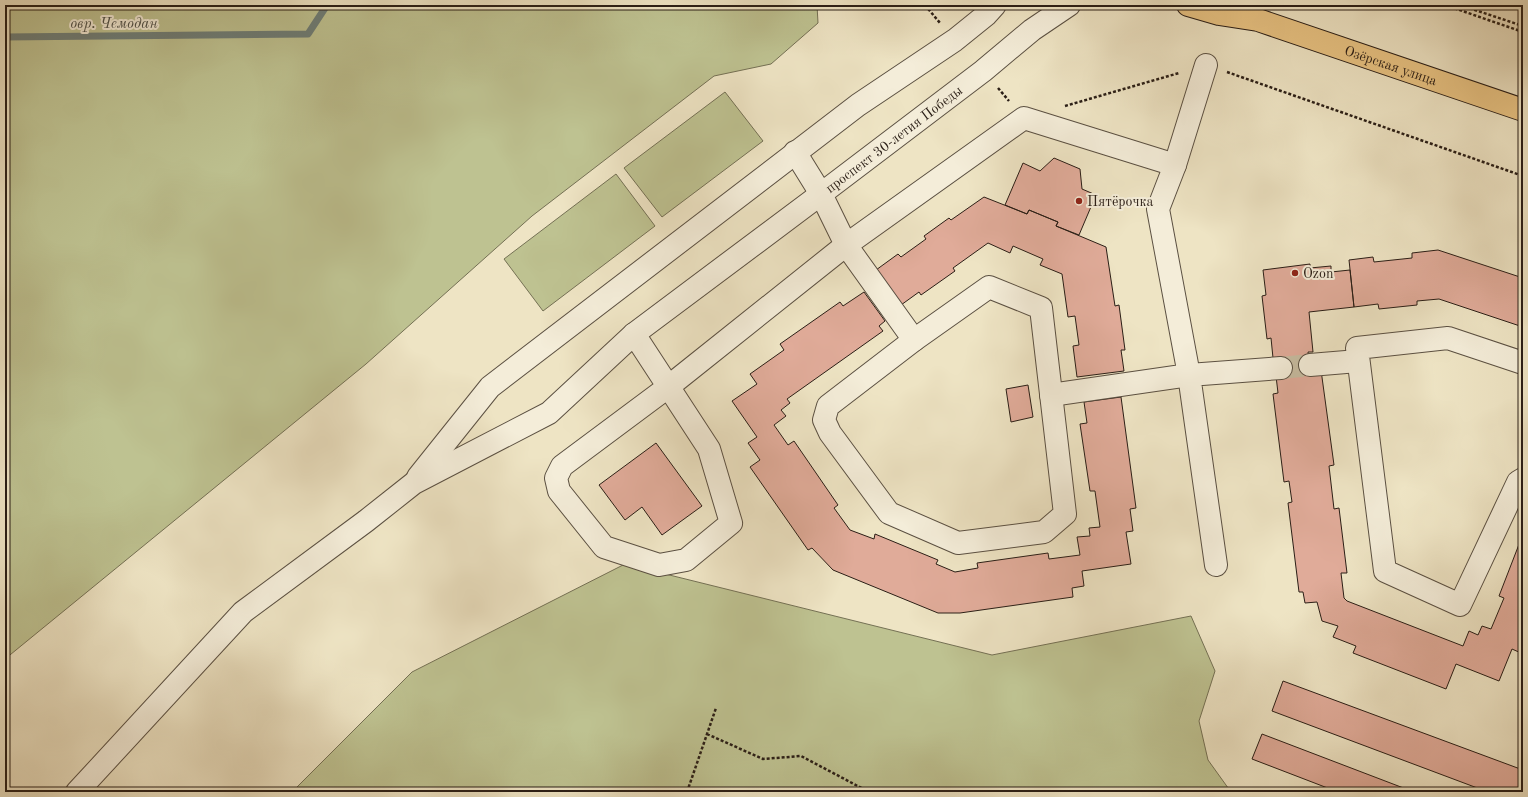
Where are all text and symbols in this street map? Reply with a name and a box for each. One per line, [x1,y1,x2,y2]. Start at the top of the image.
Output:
water label: овр. Чемодан [70,17,158,32]
street label: Озёрская улица [1342,44,1439,88]
street label: проспект 30-летия Победы [823,83,965,196]
place label: Пятёрочка [1087,195,1154,209]
marker: Пятёрочка [1074,196,1084,206]
place label: Ozon [1303,267,1334,281]
marker: Ozon [1290,268,1300,278]

